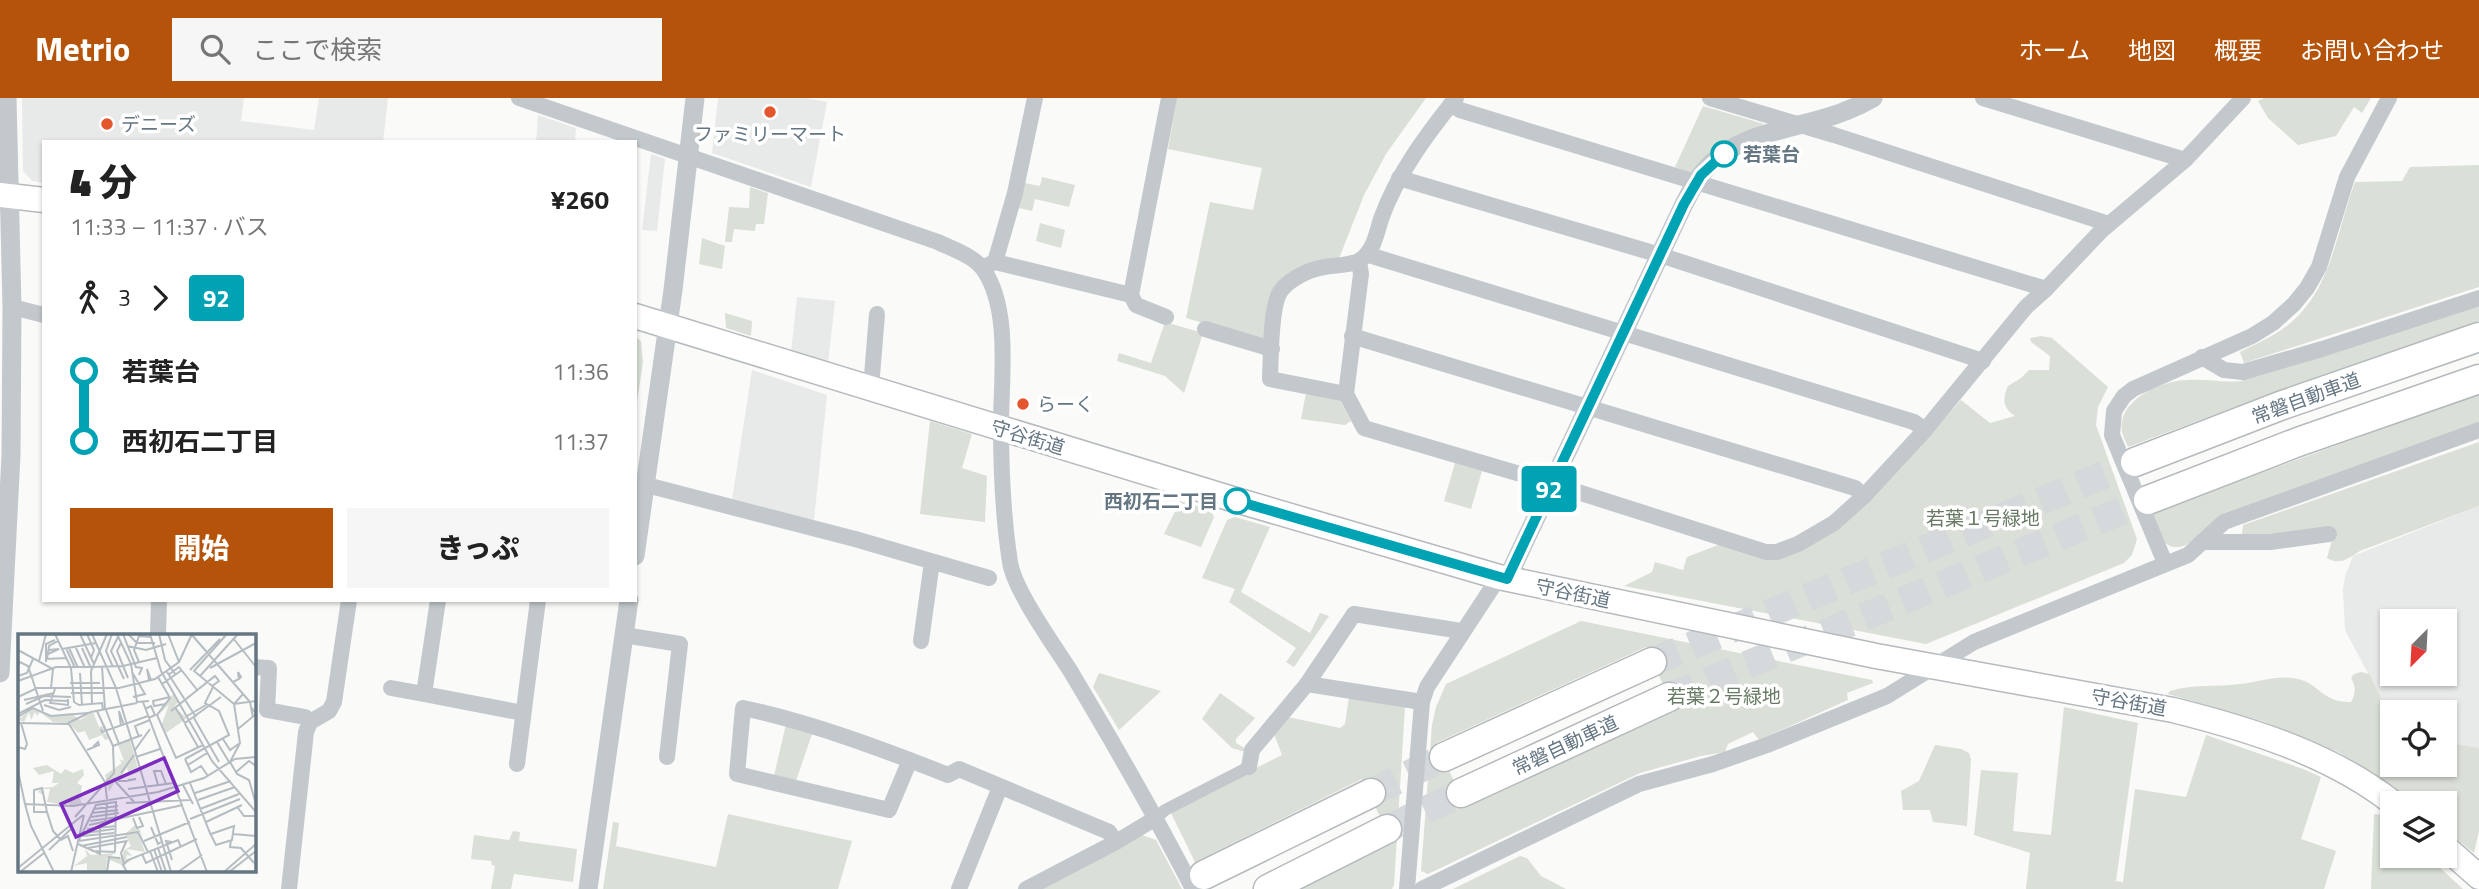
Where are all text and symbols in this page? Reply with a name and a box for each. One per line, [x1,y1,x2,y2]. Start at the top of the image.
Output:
search box [172,18,662,81]
text: Metrio [35,24,130,74]
icon: search [196,30,234,68]
text: ここで検索 [252,30,382,69]
text: ホーム [2019,32,2090,68]
text: 地図 [2128,32,2176,68]
text: 概要 [2214,32,2262,68]
text: お問い合わせ [2300,32,2444,68]
marker: ファミリーマート [762,104,778,120]
place label: デニーズ [121,109,196,138]
marker: デニーズ [99,116,115,132]
place label: ファミリーマート [694,119,846,148]
place label: 若葉台 [1743,139,1800,168]
marker: 若葉台 [1711,141,1737,167]
text: 4 分 [70,153,137,211]
text: ¥260 [551,180,609,219]
text: 11:33 – 11:37 · バス [70,209,269,244]
icon: walk [70,279,108,317]
icon: forward [141,279,179,317]
text: 3 [118,280,131,315]
text: 92 [203,280,230,316]
text: 若葉台 [122,352,200,391]
text: 11:36 [552,354,609,389]
street label: 常磐自動車道 [2247,364,2364,431]
place label: らーく [1037,389,1094,418]
marker: らーく [1015,396,1031,412]
street label: 守谷街道 [988,412,1069,462]
text: 西初石二丁目 [122,422,278,461]
text: 11:37 [552,424,609,459]
line badge: 92 [1518,466,1580,512]
text: 92 [1536,471,1562,507]
place label: 西初石二丁目 [1104,486,1218,515]
marker: 西初石二丁目 [1224,488,1250,514]
park label: 若葉１号緑地 [1926,503,2040,532]
button: 開始 [70,508,333,588]
button: きっぷ [347,508,609,588]
street label: 守谷街道 [1533,570,1613,615]
north arrow [2380,609,2457,686]
map controls [2380,609,2457,868]
inset map [18,634,256,872]
park label: 若葉２号緑地 [1667,681,1781,710]
street label: 守谷街道 [2089,681,2169,722]
button: locate [2380,700,2457,777]
street label: 常磐自動車道 [1507,707,1623,782]
button: layers [2380,791,2457,868]

